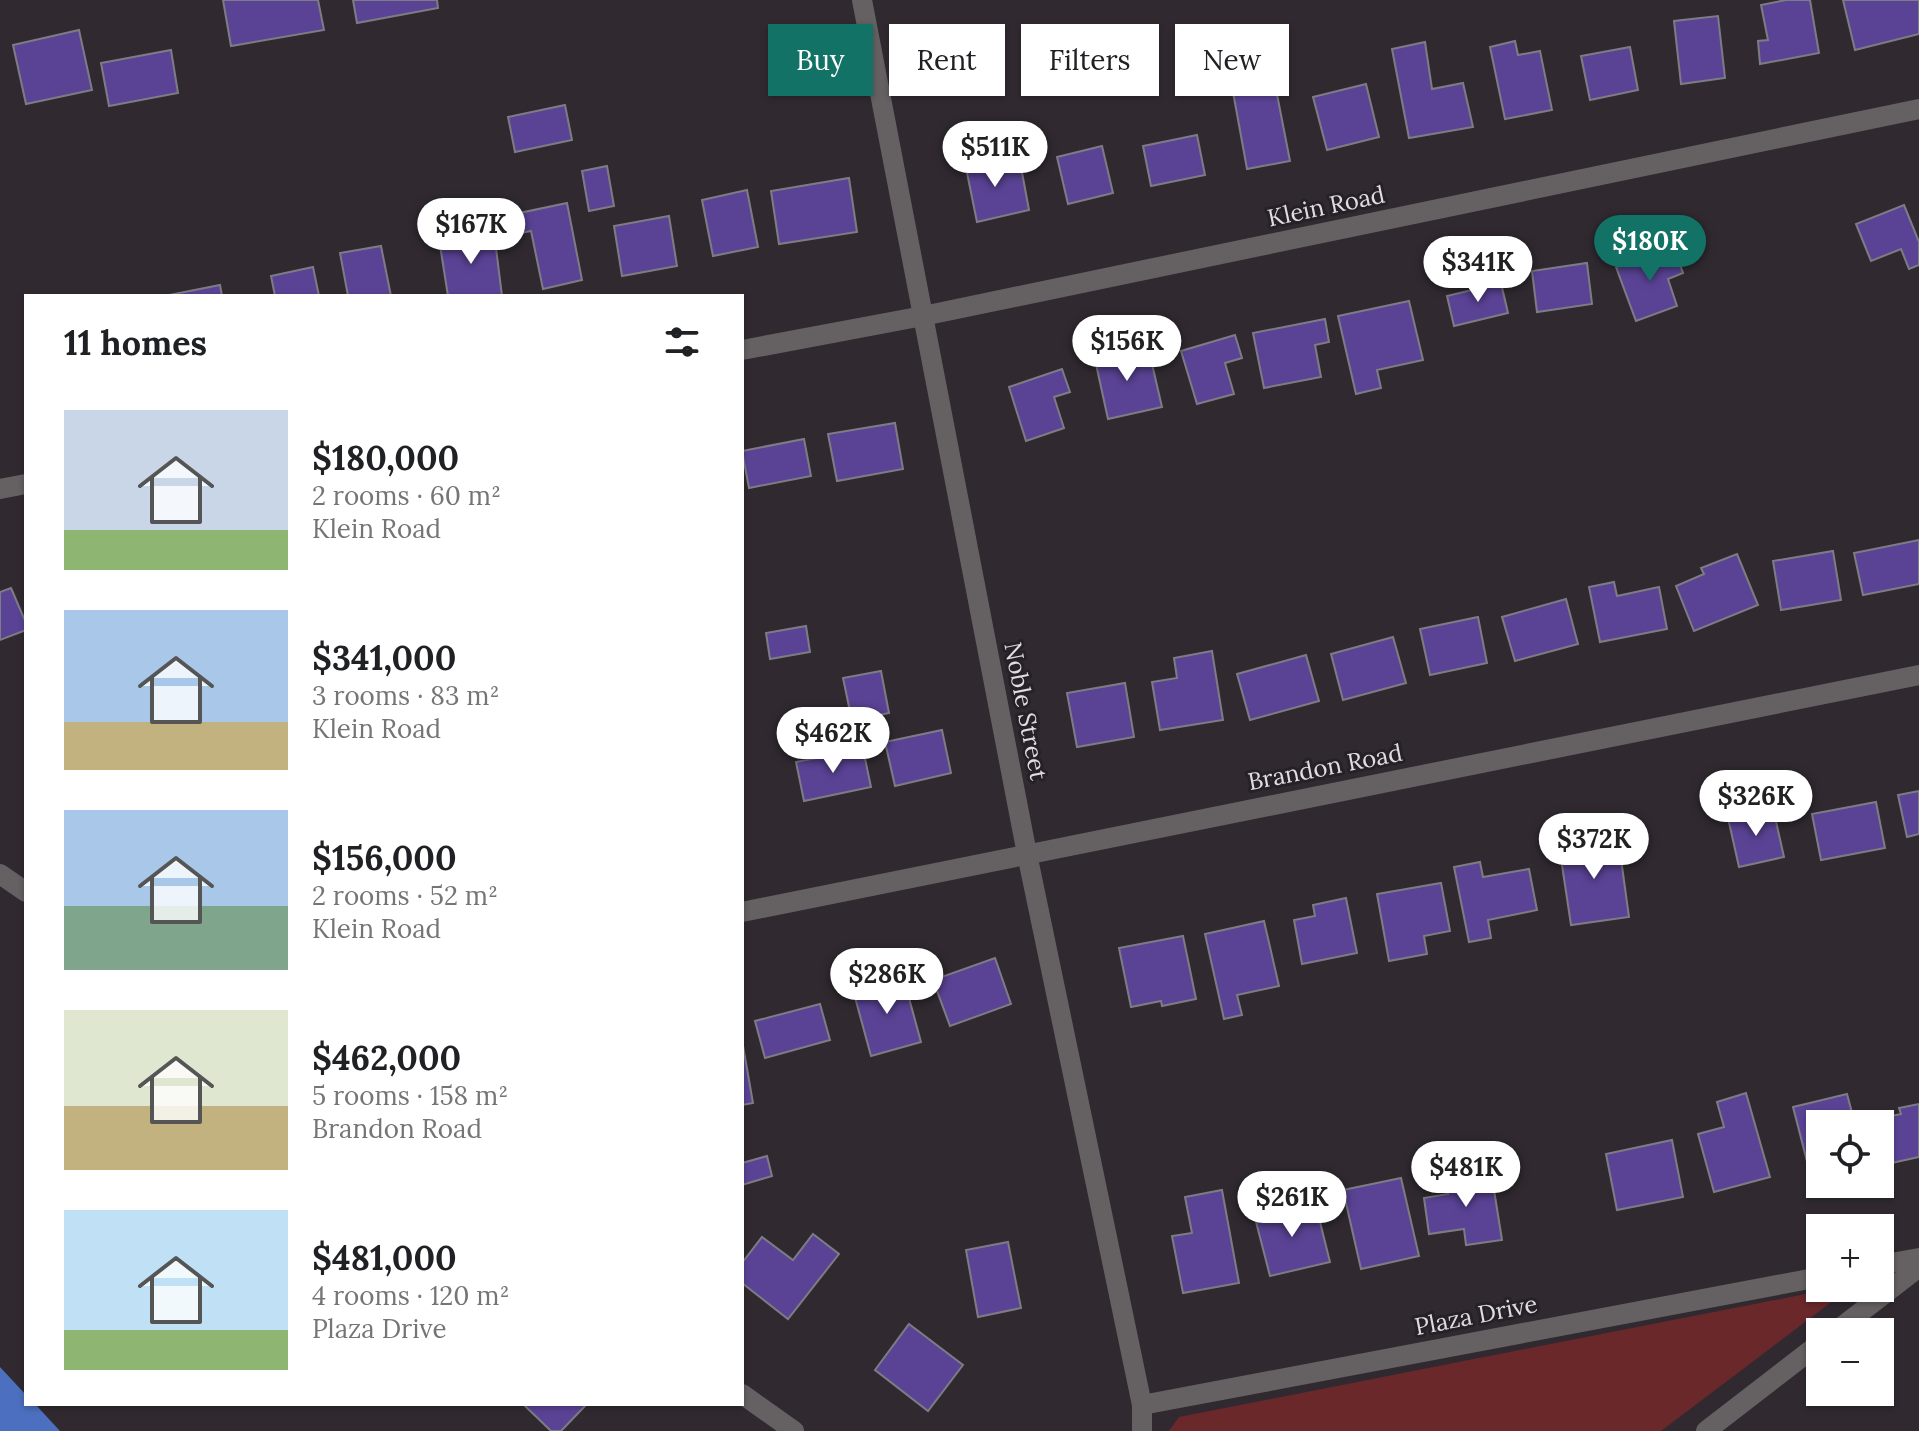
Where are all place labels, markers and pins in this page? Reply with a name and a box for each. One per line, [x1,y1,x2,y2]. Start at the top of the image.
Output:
pin: $511K [939,121,1051,189]
pin: $167K [415,198,527,266]
pin: $180K [1594,215,1706,283]
pin: $341K [1422,236,1534,304]
pin: $156K [1071,315,1183,383]
pin: $462K [777,707,889,775]
pin: $326K [1700,770,1812,838]
pin: $372K [1538,813,1650,881]
pin: $286K [831,948,943,1016]
pin: $481K [1410,1141,1522,1209]
pin: $261K [1236,1171,1348,1239]

